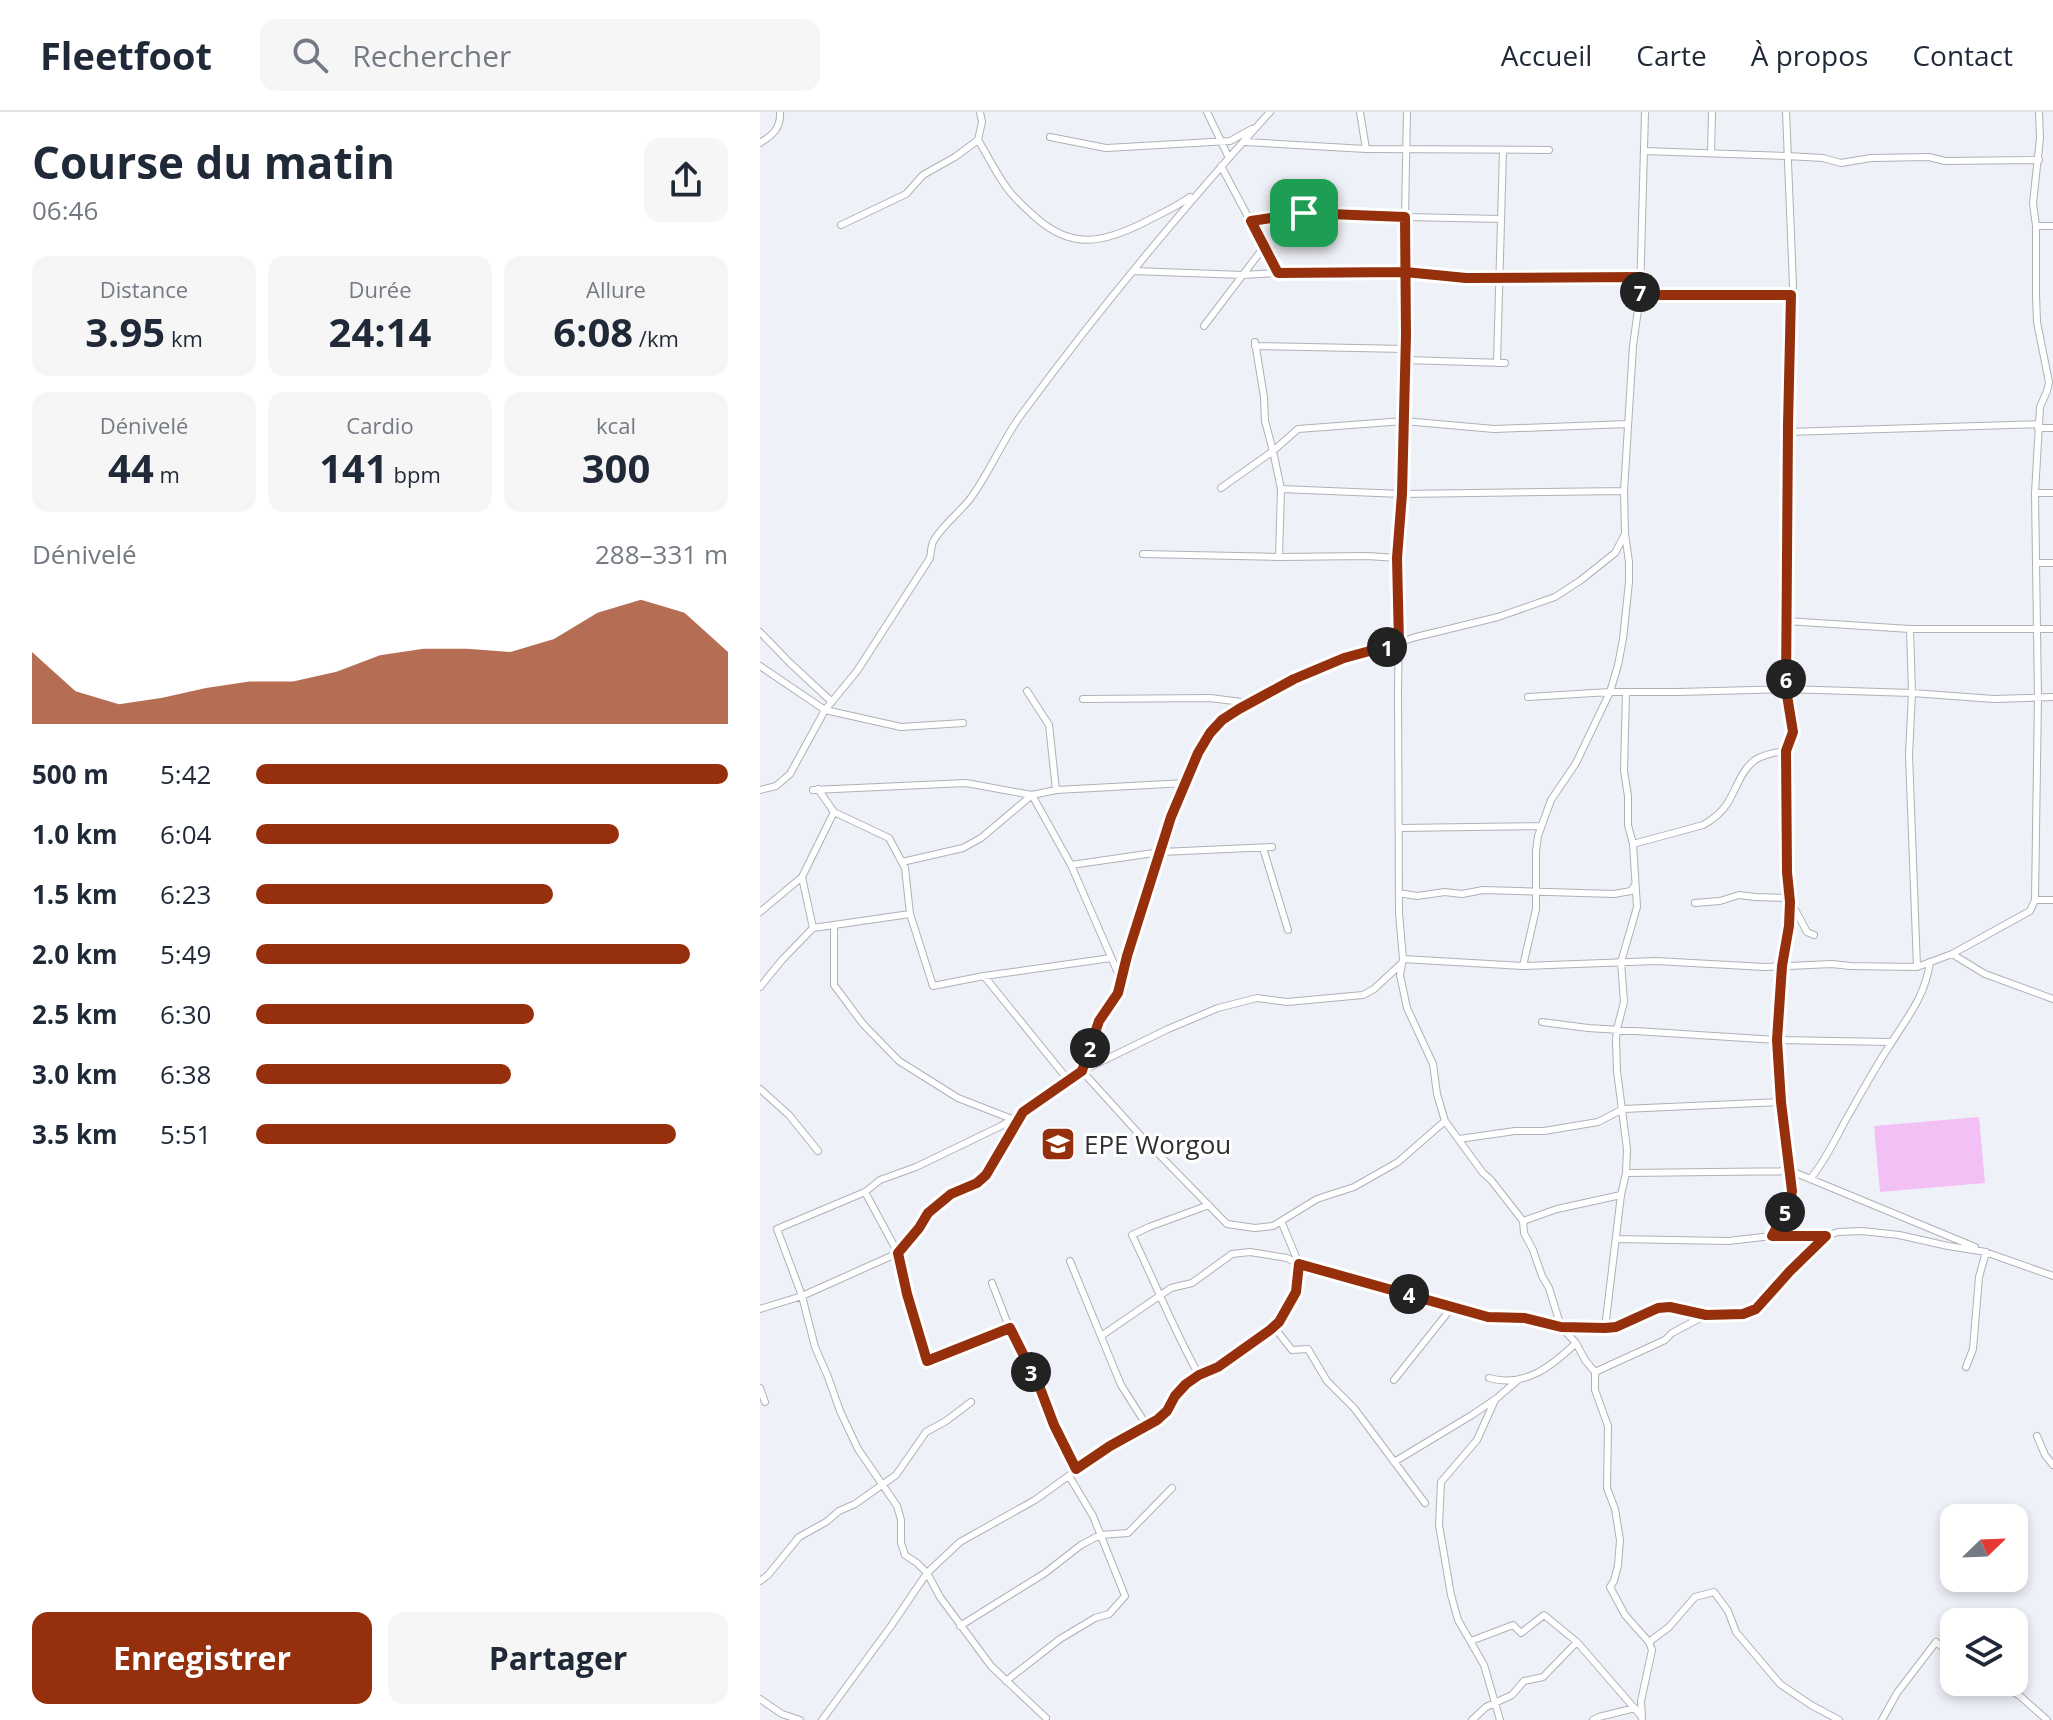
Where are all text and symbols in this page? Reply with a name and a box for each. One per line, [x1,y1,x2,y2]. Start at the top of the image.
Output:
search box [260,19,820,91]
text: Fleetfoot [40,29,212,81]
icon: search [288,33,332,77]
text: Rechercher [352,35,511,76]
text: Accueil [1501,36,1592,74]
text: Carte [1636,36,1707,74]
text: À propos [1751,36,1868,74]
text: Contact [1912,36,2013,74]
text: Course du matin [32,132,395,192]
button: share [644,138,728,222]
pin [1270,179,1338,247]
icon: arrive [1282,191,1326,235]
text: 06:46 [32,192,98,228]
pin: 7 [1620,272,1660,312]
text: Distance [100,274,188,304]
text: Durée [348,274,412,304]
text: Allure [586,274,646,304]
text: 7 [1634,277,1646,307]
text: 3.95 [85,304,165,359]
text: 24:14 [329,304,431,359]
text: 6:08 [553,304,633,359]
text: km [165,323,203,353]
text: /km [633,323,679,353]
text: Dénivelé [100,410,188,440]
text: Cardio [346,410,414,440]
text: kcal [596,410,636,440]
text: 44 [108,440,154,495]
text: 141 [319,440,388,495]
text: 300 [582,440,650,495]
text: m [154,459,180,489]
text: bpm [388,459,441,489]
text: Dénivelé [32,536,137,572]
text: 288–331 m [595,536,728,572]
pin: 1 [1367,627,1407,667]
text: 1 [1381,632,1393,662]
pin: 6 [1766,659,1806,699]
text: 6 [1780,664,1792,694]
text: 500 m [32,756,109,792]
text: 5:42 [160,756,211,792]
text: 1.0 km [32,816,118,852]
text: 6:04 [160,816,211,852]
text: 1.5 km [32,876,118,912]
text: 6:23 [160,876,211,912]
text: 2.0 km [32,936,118,972]
text: 5:49 [160,936,211,972]
text: 2.5 km [32,996,118,1032]
text: 6:30 [160,996,211,1032]
pin: 2 [1070,1028,1110,1068]
text: 2 [1084,1033,1096,1063]
text: 3.0 km [32,1056,118,1092]
text: 6:38 [160,1056,211,1092]
text: 3.5 km [32,1116,118,1152]
text: 5:51 [160,1116,211,1152]
school or university icon: EPE Worgou [1039,1125,1077,1163]
place label: EPE Worgou [1084,1126,1231,1162]
pin: 5 [1765,1192,1805,1232]
text: 5 [1779,1197,1791,1227]
pin: 4 [1389,1274,1429,1314]
text: 4 [1403,1279,1415,1309]
pin: 3 [1011,1352,1051,1392]
text: 3 [1025,1357,1037,1387]
north arrow [1940,1504,2028,1592]
map controls [1940,1504,2028,1696]
button: layers [1940,1608,2028,1696]
button: Enregistrer [32,1612,372,1704]
button: Partager [388,1612,728,1704]

